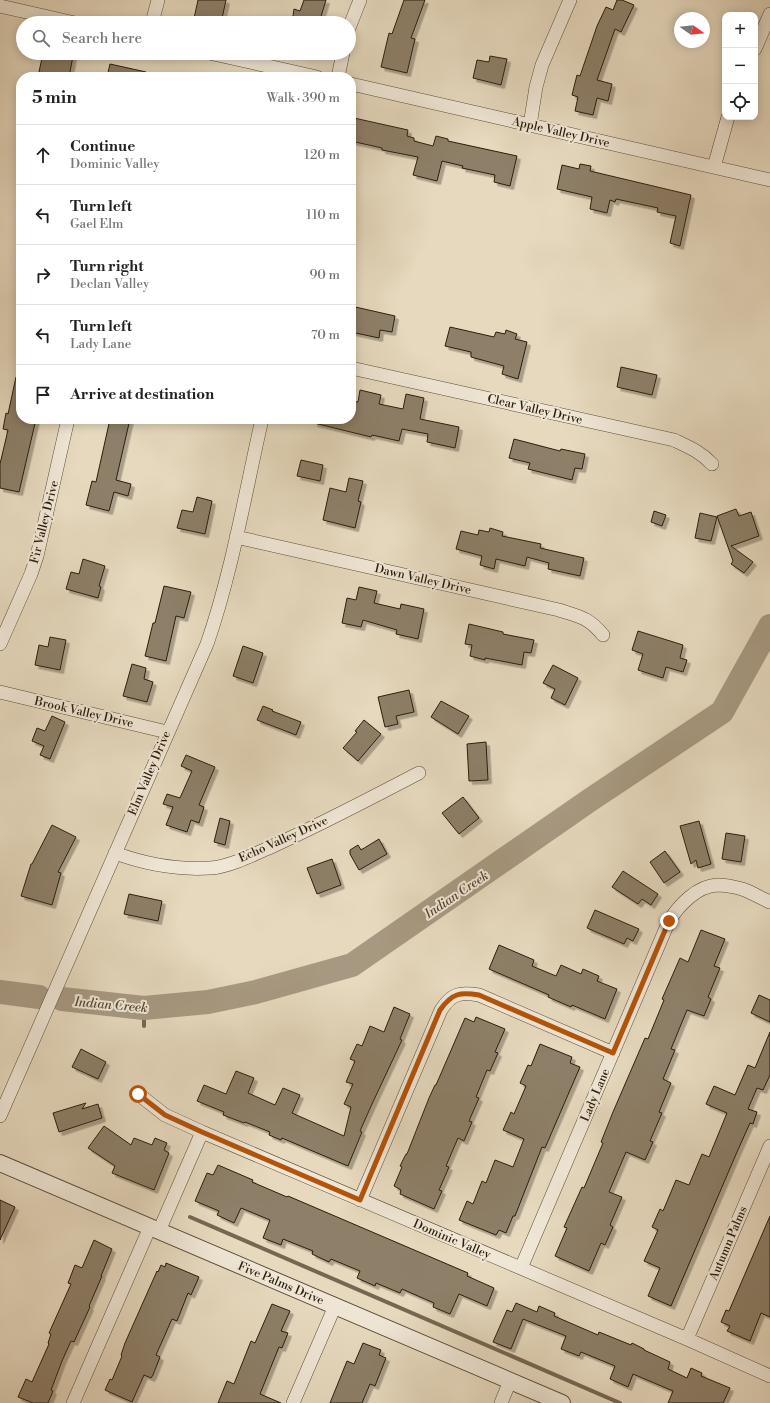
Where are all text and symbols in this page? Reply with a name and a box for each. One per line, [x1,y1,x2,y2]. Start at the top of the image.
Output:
north arrow [674,12,710,48]
map controls [722,12,758,120]
button: + [722,12,758,48]
search box [16,16,356,60]
icon: search [30,27,52,49]
text: Search here [62,29,142,48]
button: − [722,48,758,84]
button: locate [722,84,758,120]
text: 5 min [32,87,77,109]
text: Walk · 390 m [267,90,340,106]
street label: Apple Valley Drive [510,114,611,151]
text: Continue [70,137,135,156]
icon: ahead [32,144,54,166]
text: 120 m [304,147,340,163]
text: Dominic Valley [70,156,160,172]
text: Turn left [70,197,132,216]
icon: left [32,204,54,226]
text: 110 m [306,207,340,223]
text: Gael Elm [70,216,123,232]
text: Turn right [70,257,144,276]
icon: right [32,264,54,286]
text: 90 m [309,267,340,283]
text: Declan Valley [70,276,149,292]
text: Turn left [70,317,132,336]
icon: left [32,324,54,346]
text: 70 m [311,327,340,343]
text: Lady Lane [70,336,131,352]
icon: arrive [32,384,54,406]
text: Arrive at destination [70,385,214,404]
street label: Clear Valley Drive [486,391,584,428]
street label: Fir Valley Drive [27,479,62,565]
street label: Dawn Valley Drive [373,561,473,598]
street label: Brook Valley Drive [32,694,135,731]
street label: Elm Valley Drive [125,729,174,818]
street label: Echo Valley Drive [236,813,330,866]
water label: Indian Creek [421,868,492,923]
route end [660,912,678,930]
water label: Indian Creek [73,994,148,1016]
street label: Lady Lane [578,1066,613,1124]
route start [129,1085,147,1103]
street label: Autumn Palms [706,1204,751,1283]
street label: Dominic Valley [411,1216,493,1263]
street label: Five Palms Drive [236,1259,326,1308]

